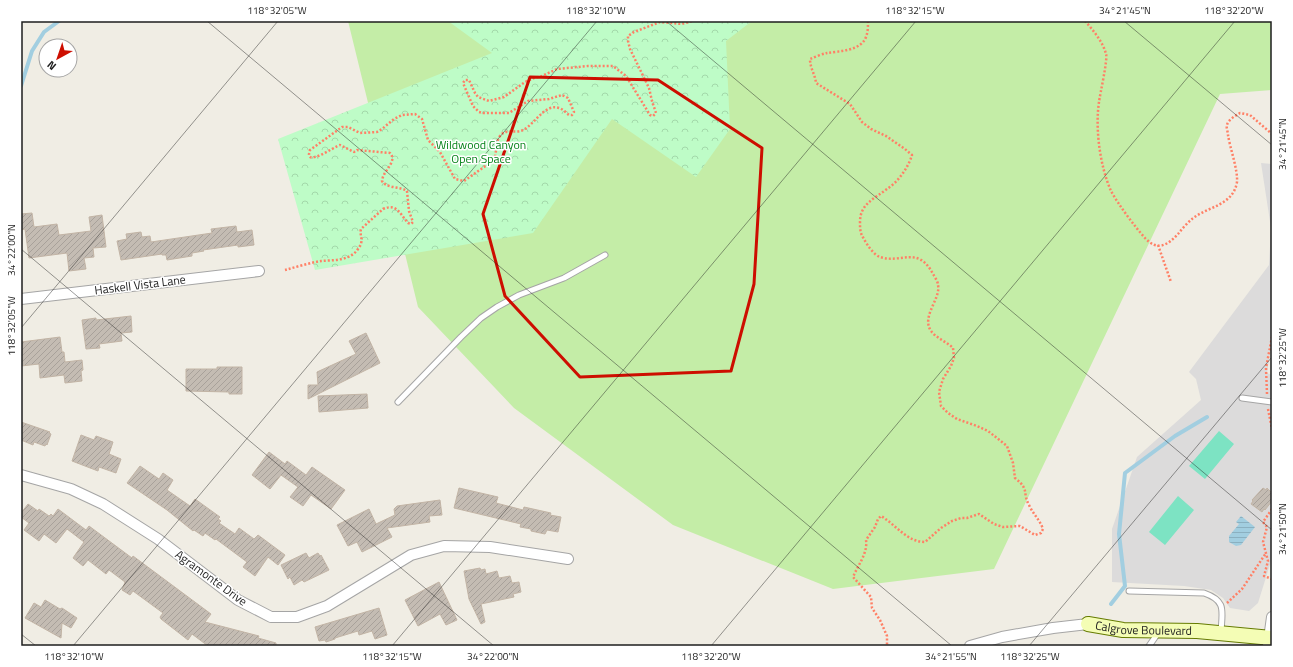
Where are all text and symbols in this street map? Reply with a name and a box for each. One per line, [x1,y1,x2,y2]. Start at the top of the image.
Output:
text: 118°32'05"W [247,3,307,18]
text: 118°32'10"W [566,3,626,18]
text: 118°32'15"W [885,3,945,18]
text: 34°21'45"N [1099,3,1151,18]
text: 118°32'20"W [1204,3,1264,18]
north arrow [38,38,78,78]
text: N [44,57,60,74]
text: 34°21'45"N [1275,118,1290,170]
park label: Wildwood Canyon Open Space [436,135,526,168]
text: 34°22'00"N [4,224,19,276]
street label: Haskell Vista Lane [93,269,187,300]
text: 118°32'05"W [4,296,19,356]
text: 118°32'25"W [1275,328,1290,388]
text: 34°21'50"N [1275,503,1290,555]
street label: Agramonte Drive [171,545,251,610]
street label: Calgrove Boulevard [1094,615,1192,640]
text: 118°32'10"W [44,649,104,664]
text: 118°32'15"W [362,649,422,664]
text: 34°22'00"N [467,649,519,664]
text: 118°32'20"W [681,649,741,664]
text: 34°21'55"N [925,649,977,664]
text: 118°32'25"W [1000,649,1060,664]

